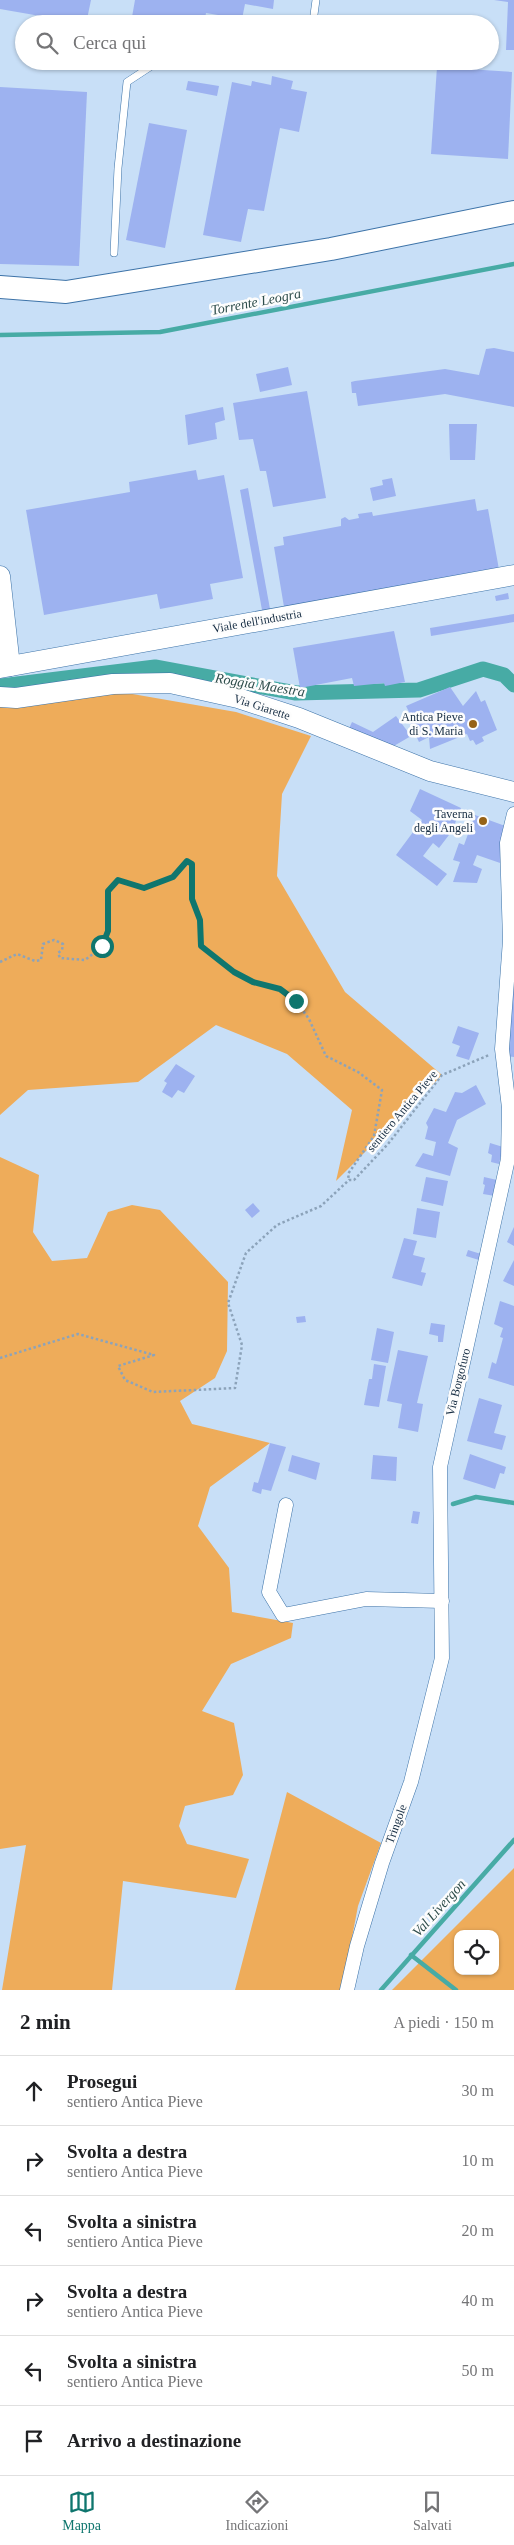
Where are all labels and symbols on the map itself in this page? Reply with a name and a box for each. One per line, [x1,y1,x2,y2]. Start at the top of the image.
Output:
water label: Torrente Leogra [210,286,302,318]
street label: Viale dell'industria [211,606,303,636]
water label: Roggia Maestra [213,670,306,699]
street label: Via Giarette [232,691,292,723]
place label: Antica Pieve di S. Maria [401,710,464,738]
marker: Antica Pieve di S. Maria [467,718,479,730]
place label: Taverna degli Angeli [414,807,474,835]
marker: Taverna degli Angeli [477,815,489,827]
route start [91,935,114,958]
route end [285,990,308,1013]
street label: sentiero Antica Pieve [364,1067,440,1155]
street label: Via Borgofuro [443,1347,473,1417]
street label: Tringole [382,1802,410,1846]
water label: Val Livergon [410,1876,468,1940]

